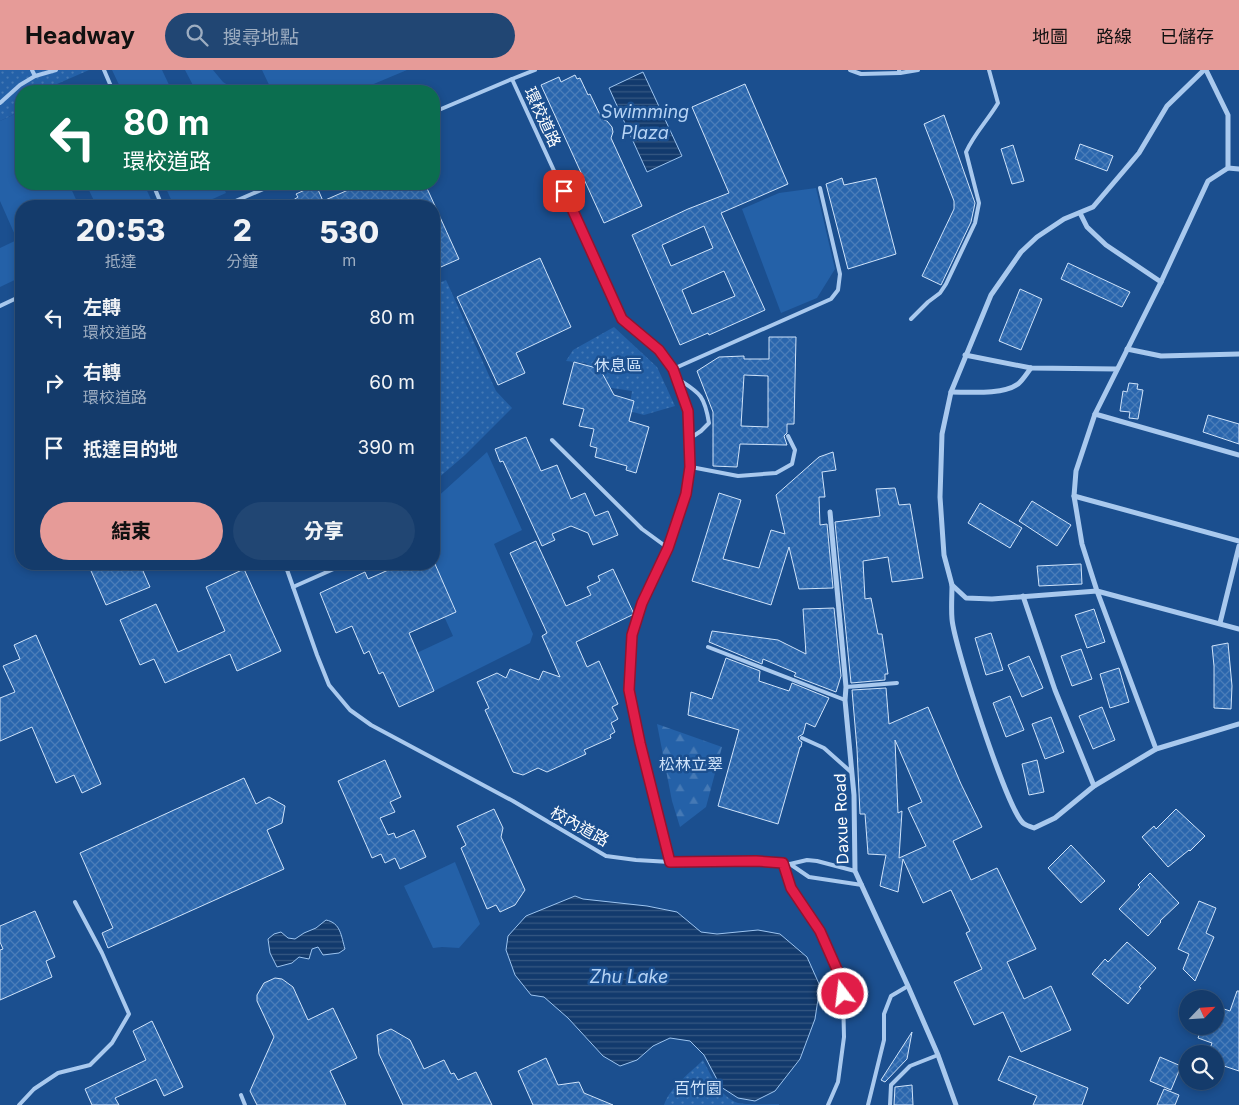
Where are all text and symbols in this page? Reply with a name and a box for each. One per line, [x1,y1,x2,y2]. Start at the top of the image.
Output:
search box [165,13,515,58]
text: Headway [25,21,135,50]
icon: search [183,21,211,49]
text: 搜尋地點 [223,26,299,49]
text: 地圖 [1032,26,1068,47]
text: 路線 [1096,26,1132,47]
text: 已儲存 [1160,26,1214,47]
street label: 環校道路 [520,84,566,150]
text: 80 m [123,101,210,143]
water label: Swimming Plaza [601,101,689,143]
icon: left [40,105,105,170]
text: 環校道路 [123,148,211,174]
pin [543,170,585,212]
icon: arrive [550,177,578,205]
text: 20:53 [76,212,166,248]
text: 2 [233,212,252,248]
text: 530 [319,214,379,250]
text: m [342,250,356,270]
text: 抵達 [105,251,137,271]
text: 分鐘 [226,251,258,271]
text: 左轉 [83,296,121,319]
icon: left [40,304,68,332]
text: 80 m [369,306,415,329]
text: 環校道路 [83,322,147,342]
park label: 休息區 [594,355,642,375]
text: 右轉 [83,361,121,384]
icon: right [40,369,68,397]
text: 60 m [369,371,415,394]
text: 環校道路 [83,387,147,407]
icon: arrive [40,434,68,462]
text: 390 m [358,436,415,459]
text: 抵達目的地 [83,438,178,461]
button: 結束 [40,502,223,560]
button: 分享 [233,502,415,560]
park label: 松林立翠 [659,754,723,774]
street label: Daxue Road [829,773,853,865]
street label: 校內道路 [547,802,613,850]
water label: Zhu Lake [590,966,668,987]
position arrow [816,967,868,1019]
north arrow [1179,990,1224,1035]
map controls [1179,990,1224,1090]
button: search [1179,1045,1224,1090]
park label: 百竹園 [674,1078,722,1098]

